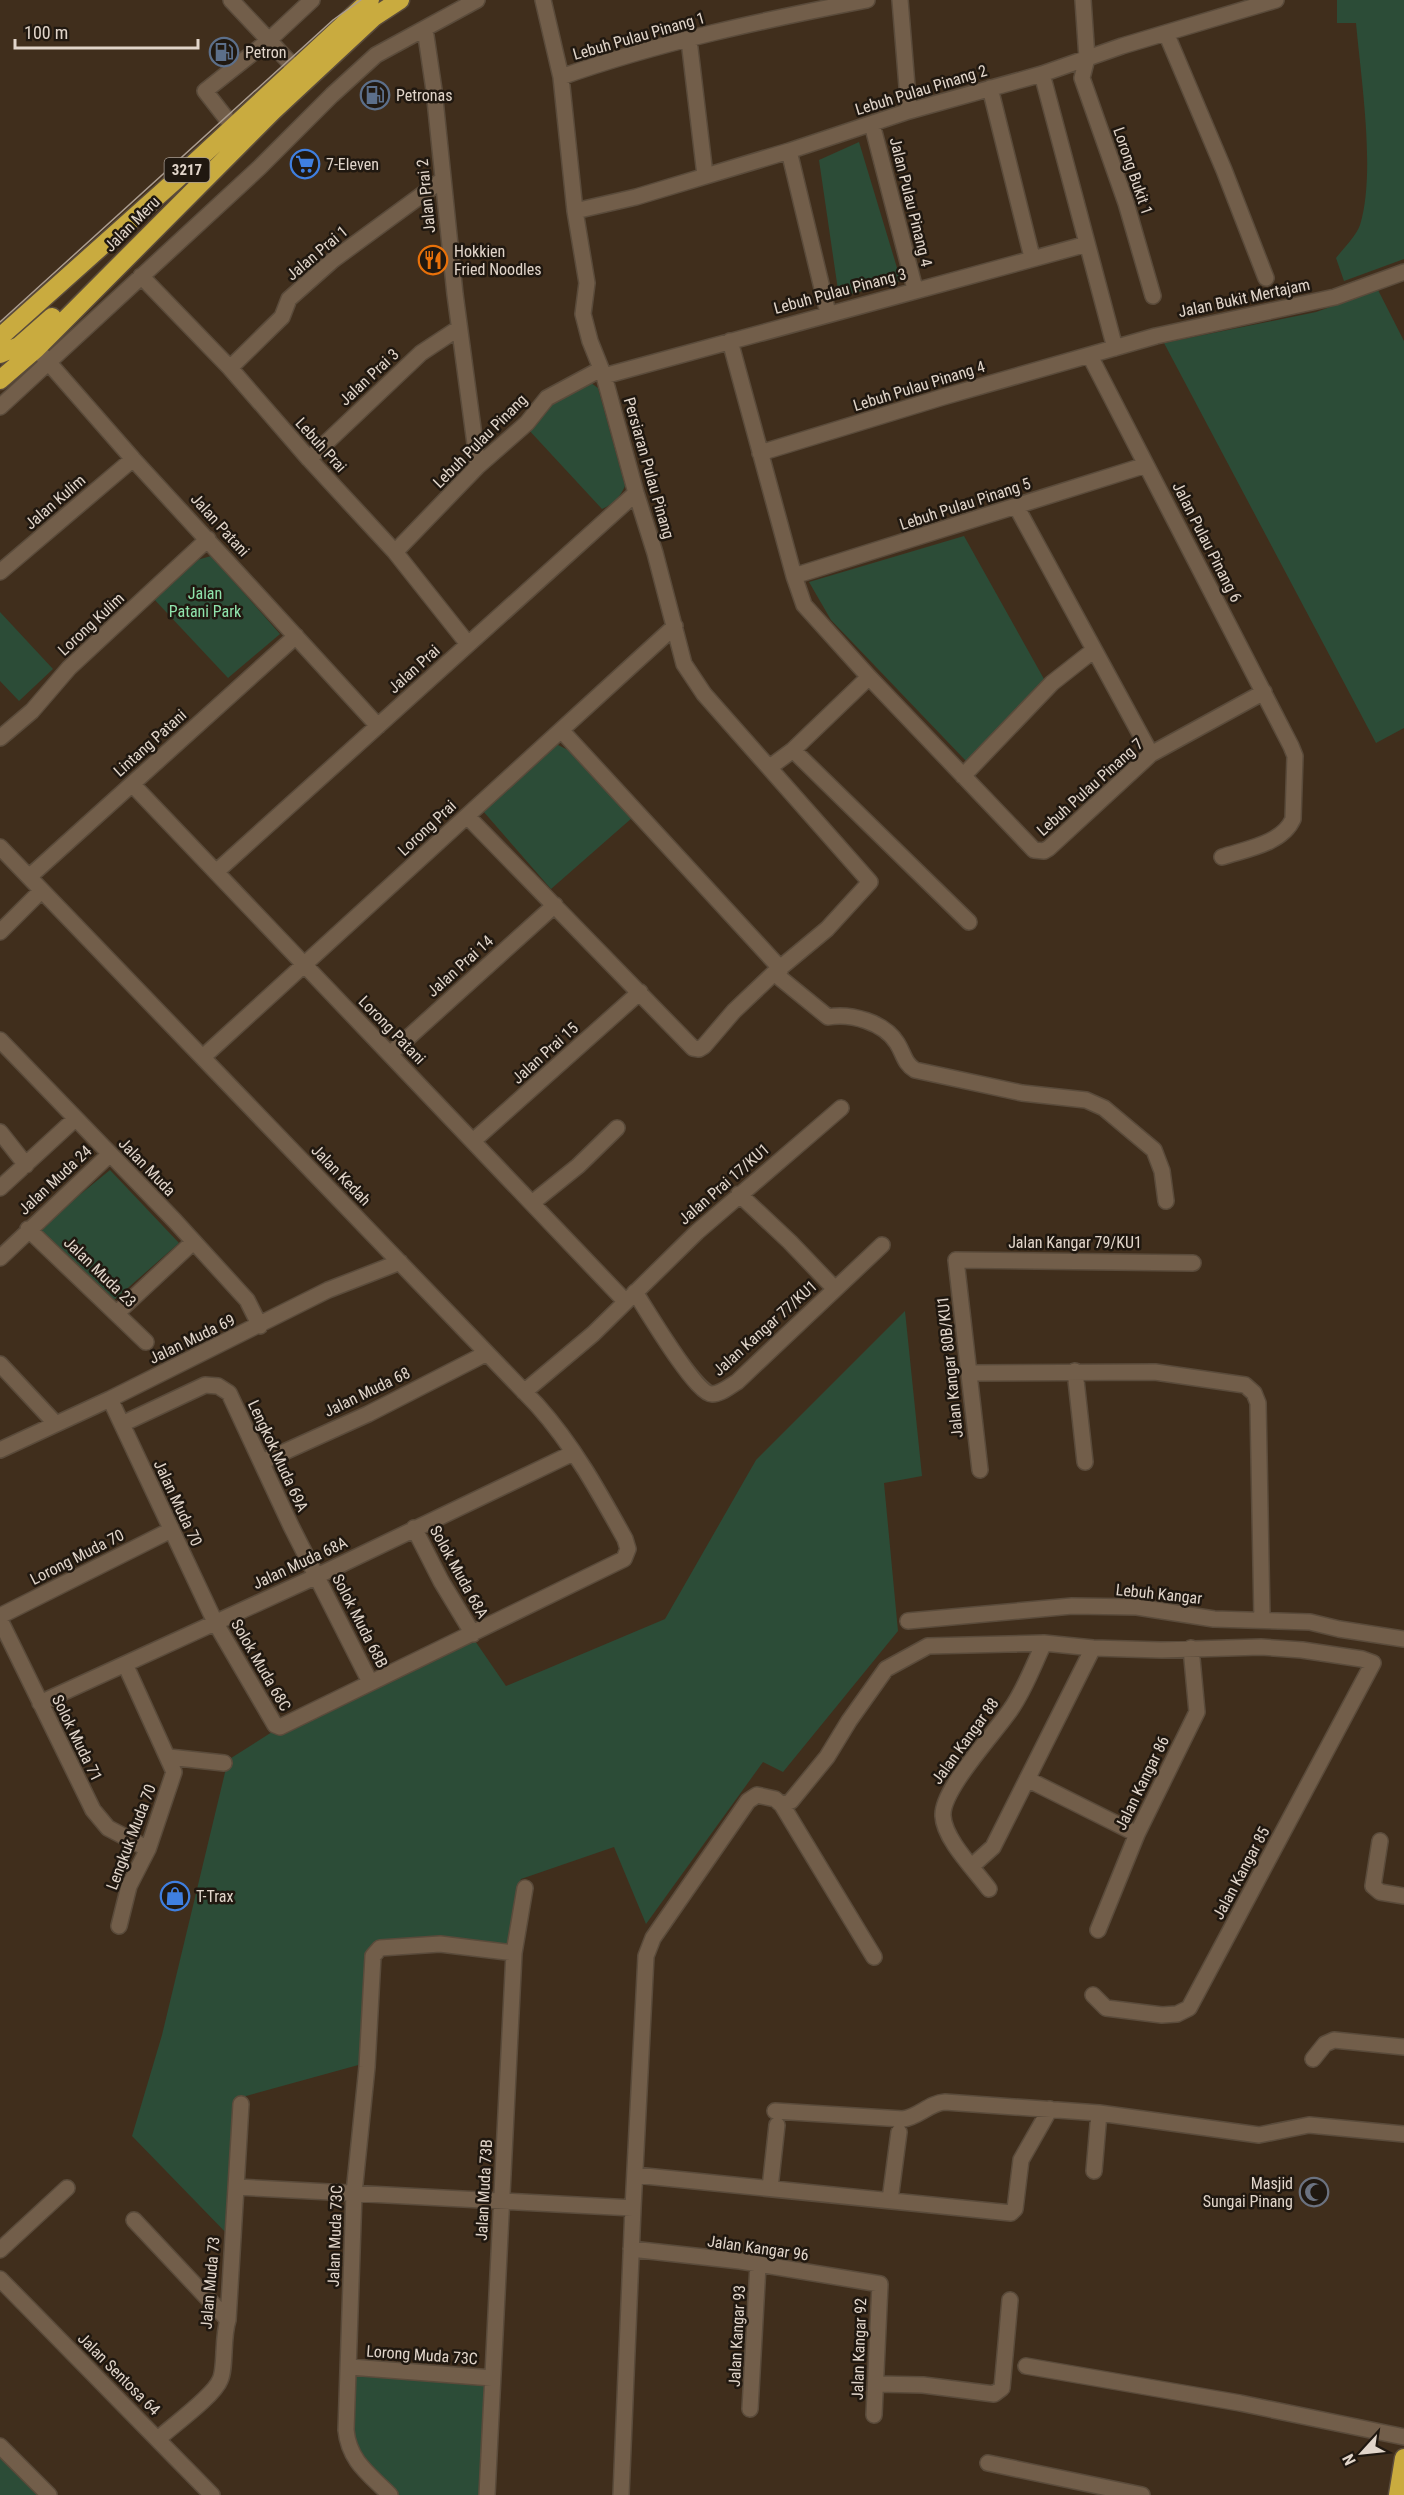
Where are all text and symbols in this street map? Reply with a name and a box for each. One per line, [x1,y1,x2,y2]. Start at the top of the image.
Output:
street label: Lebuh Pulau Pinang 1 [571,8,707,64]
scale bar [15,12,198,50]
text: 100 m [24,22,68,43]
fuel station icon: Petron [208,36,240,68]
place label: Petron [245,43,287,62]
street label: Lebuh Pulau Pinang 2 [853,61,989,119]
fuel station icon: Petronas [359,79,391,111]
place label: Petronas [396,86,452,105]
street label: Lorong Bukit 1 [1109,125,1157,217]
street label: Jalan Pulau Pinang 4 [886,135,936,269]
supermarket icon: 7-Eleven [289,148,321,180]
place label: 7-Eleven [326,155,379,174]
road number: 3217 [164,158,210,182]
street label: Jalan Prai 2 [413,158,439,234]
street label: Jalan Meru [100,192,164,256]
street label: Jalan Prai 1 [282,222,352,284]
place label: Hokkien Fried Noodles [454,242,542,279]
restaurant icon: Hokkien Fried Noodles [417,244,449,276]
street label: Lebuh Pulau Pinang 3 [772,264,908,318]
street label: Jalan Bukit Mertajam [1176,275,1312,321]
street label: Jalan Prai 3 [335,345,403,409]
street label: Lebuh Pulau Pinang 4 [851,357,987,415]
street label: Lebuh Pulau Pinang [429,390,531,492]
street label: Persiaran Pulau Pinang [620,395,678,541]
street label: Lebuh Prai [292,414,350,476]
street label: Jalan Kulim [21,471,89,533]
street label: Lebuh Pulau Pinang 5 [897,474,1033,534]
street label: Jalan Pulau Pinang 6 [1168,479,1246,606]
street label: Jalan Patani [187,490,253,560]
park label: Jalan Patani Park [169,584,242,621]
street label: Lorong Kulim [54,589,128,659]
street label: Jalan Prai [384,641,444,697]
street label: Lintang Patani [110,705,190,781]
street label: Lebuh Pulau Pinang 7 [1033,734,1147,840]
street label: Lorong Prai [394,796,460,860]
street label: Jalan Prai 14 [423,931,497,1001]
street label: Lorong Patani [355,992,429,1068]
street label: Jalan Prai 15 [508,1018,582,1088]
street label: Jalan Muda [115,1134,179,1200]
street label: Jalan Prai 17/KU1 [675,1139,773,1229]
street label: Jalan Muda 24 [14,1141,96,1219]
street label: Jalan Kedah [307,1141,375,1209]
street label: Jalan Muda 23 [60,1233,140,1311]
street label: Jalan Kangar 79/KU1 [1008,1233,1142,1252]
street label: Jalan Kangar 77/KU1 [709,1276,821,1380]
street label: Jalan Kangar 80B/KU1 [933,1295,967,1439]
street label: Jalan Muda 69 [146,1310,238,1368]
street label: Jalan Muda 68 [321,1363,413,1421]
street label: Lengkok Muda 69A [244,1397,312,1515]
street label: Jalan Muda 70 [150,1457,206,1549]
street label: Solok Muda 68A [426,1522,492,1622]
street label: Lorong Muda 70 [27,1525,127,1589]
street label: Jalan Muda 68A [250,1533,350,1593]
street label: Solok Muda 68B [328,1571,392,1671]
street label: Lebuh Kangar [1115,1580,1203,1608]
street label: Solok Muda 68C [227,1616,295,1714]
street label: Solok Muda 71 [48,1692,106,1784]
street label: Jalan Kangar 88 [927,1694,1003,1788]
street label: Jalan Kangar 86 [1111,1733,1173,1833]
street label: Lengkuk Muda 70 [102,1782,160,1892]
street label: Jalan Kangar 85 [1209,1823,1273,1923]
shop icon: T-Trax [159,1880,191,1912]
place label: T-Trax [196,1887,233,1906]
street label: Jalan Muda 73B [472,2139,496,2241]
place label: Masjid Sungai Pinang [1203,2174,1293,2211]
mosque icon: Masjid Sungai Pinang [1298,2176,1330,2208]
street label: Jalan Muda 73C [324,2185,346,2287]
street label: Jalan Kangar 96 [706,2231,810,2265]
street label: Jalan Muda 73 [196,2236,224,2330]
street label: Jalan Kangar 93 [725,2284,749,2388]
street label: Jalan Kangar 92 [848,2298,870,2400]
street label: Jalan Sentosa 64 [74,2329,164,2419]
street label: Lorong Muda 73C [366,2342,478,2368]
north arrow [1332,2423,1392,2483]
text: N [1338,2451,1360,2468]

